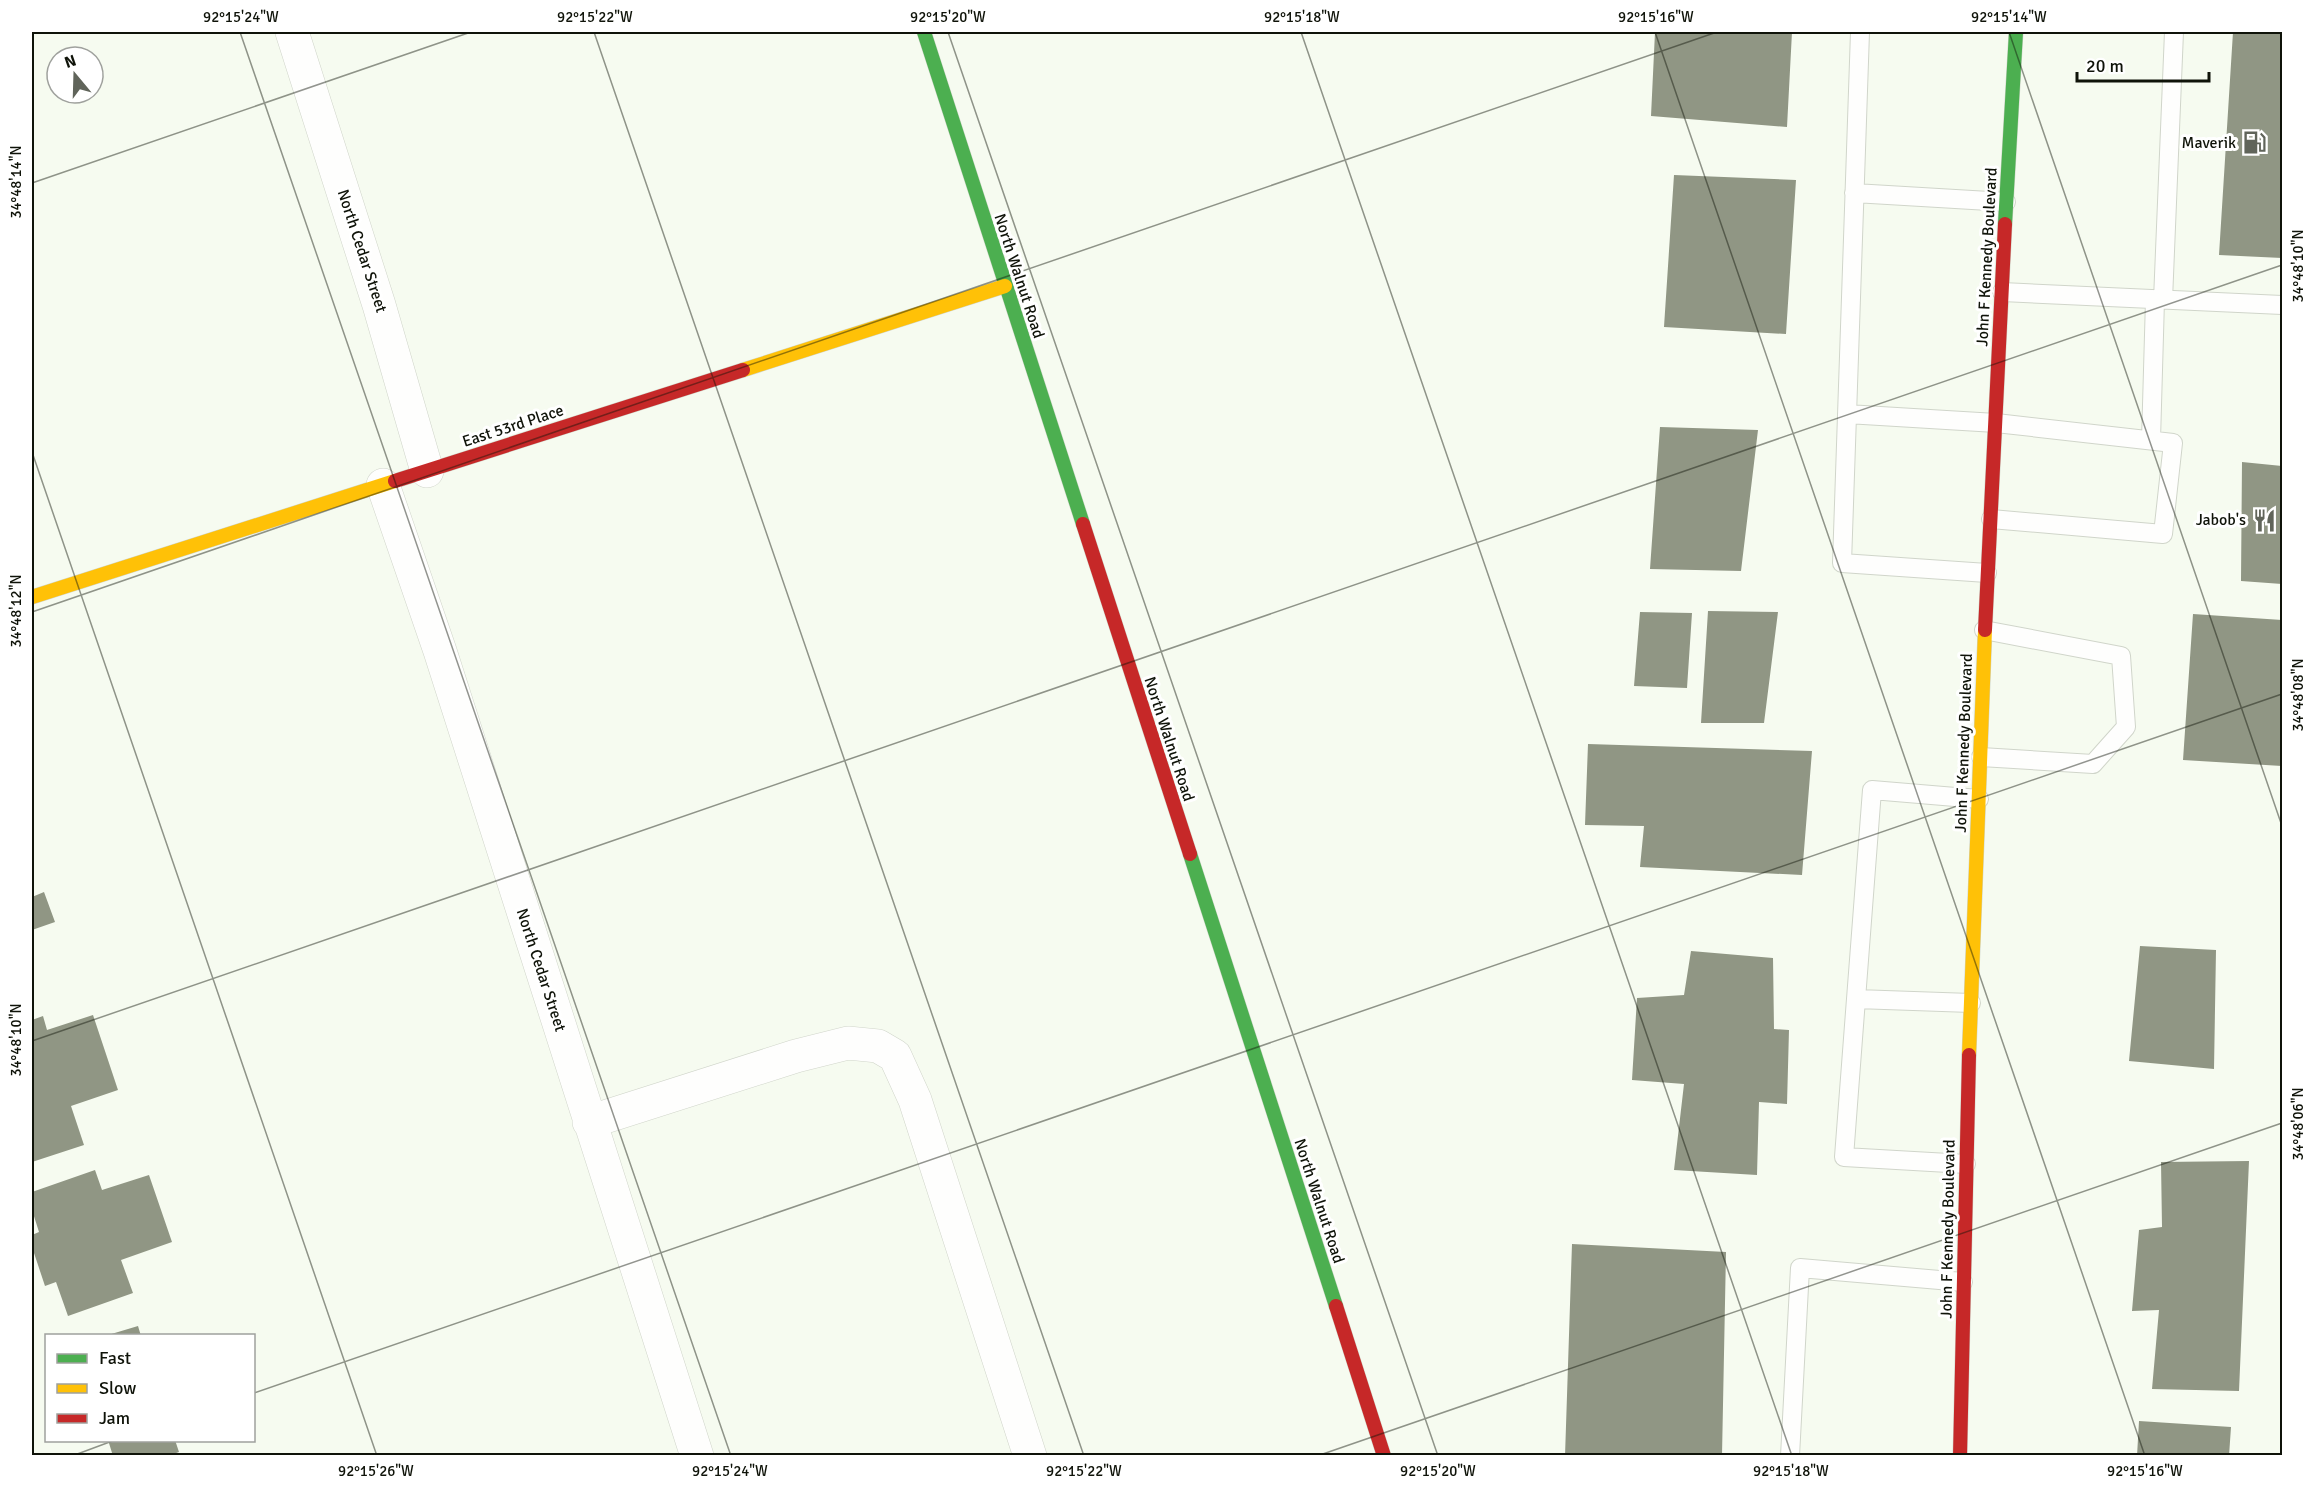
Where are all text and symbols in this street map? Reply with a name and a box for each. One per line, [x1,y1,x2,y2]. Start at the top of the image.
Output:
text: 92°15'24"W [203,8,279,26]
text: 92°15'22"W [557,8,633,26]
text: 92°15'20"W [910,8,986,26]
text: 92°15'18"W [1264,8,1340,26]
text: 92°15'16"W [1618,8,1694,26]
text: 92°15'14"W [1971,8,2047,26]
north arrow [45,45,105,105]
scale bar [2077,45,2209,83]
text: N [62,50,79,73]
text: 20 m [2086,55,2124,77]
fuel station icon: Maverik [2241,130,2267,156]
place label: Maverik [2182,133,2236,153]
text: 34°48'14"N [7,145,25,219]
street label: John F Kennedy Boulevard [1972,167,2002,347]
street label: North Cedar Street [333,187,391,316]
street label: North Walnut Road [989,211,1049,341]
text: 34°48'10"N [2289,229,2307,303]
street label: East 53rd Place [460,400,566,452]
restaurant icon: Jabob's [2251,507,2277,533]
place label: Jabob's [2196,510,2246,530]
text: 34°48'12"N [7,574,25,648]
street label: John F Kennedy Boulevard [1951,653,1977,833]
text: 34°48'08"N [2289,658,2307,732]
street label: North Walnut Road [1139,674,1199,804]
street label: North Cedar Street [512,906,570,1035]
text: 34°48'10"N [7,1003,25,1077]
text: 34°48'06"N [2289,1087,2307,1161]
street label: North Walnut Road [1289,1136,1349,1266]
street label: John F Kennedy Boulevard [1936,1139,1960,1319]
legend [45,1334,255,1442]
text: Fast [99,1347,131,1369]
text: Slow [99,1377,136,1399]
text: Jam [99,1407,130,1429]
text: 92°15'26"W [338,1462,414,1480]
text: 92°15'24"W [692,1462,768,1480]
text: 92°15'22"W [1046,1462,1122,1480]
text: 92°15'20"W [1400,1462,1476,1480]
text: 92°15'18"W [1753,1462,1829,1480]
text: 92°15'16"W [2107,1462,2183,1480]

